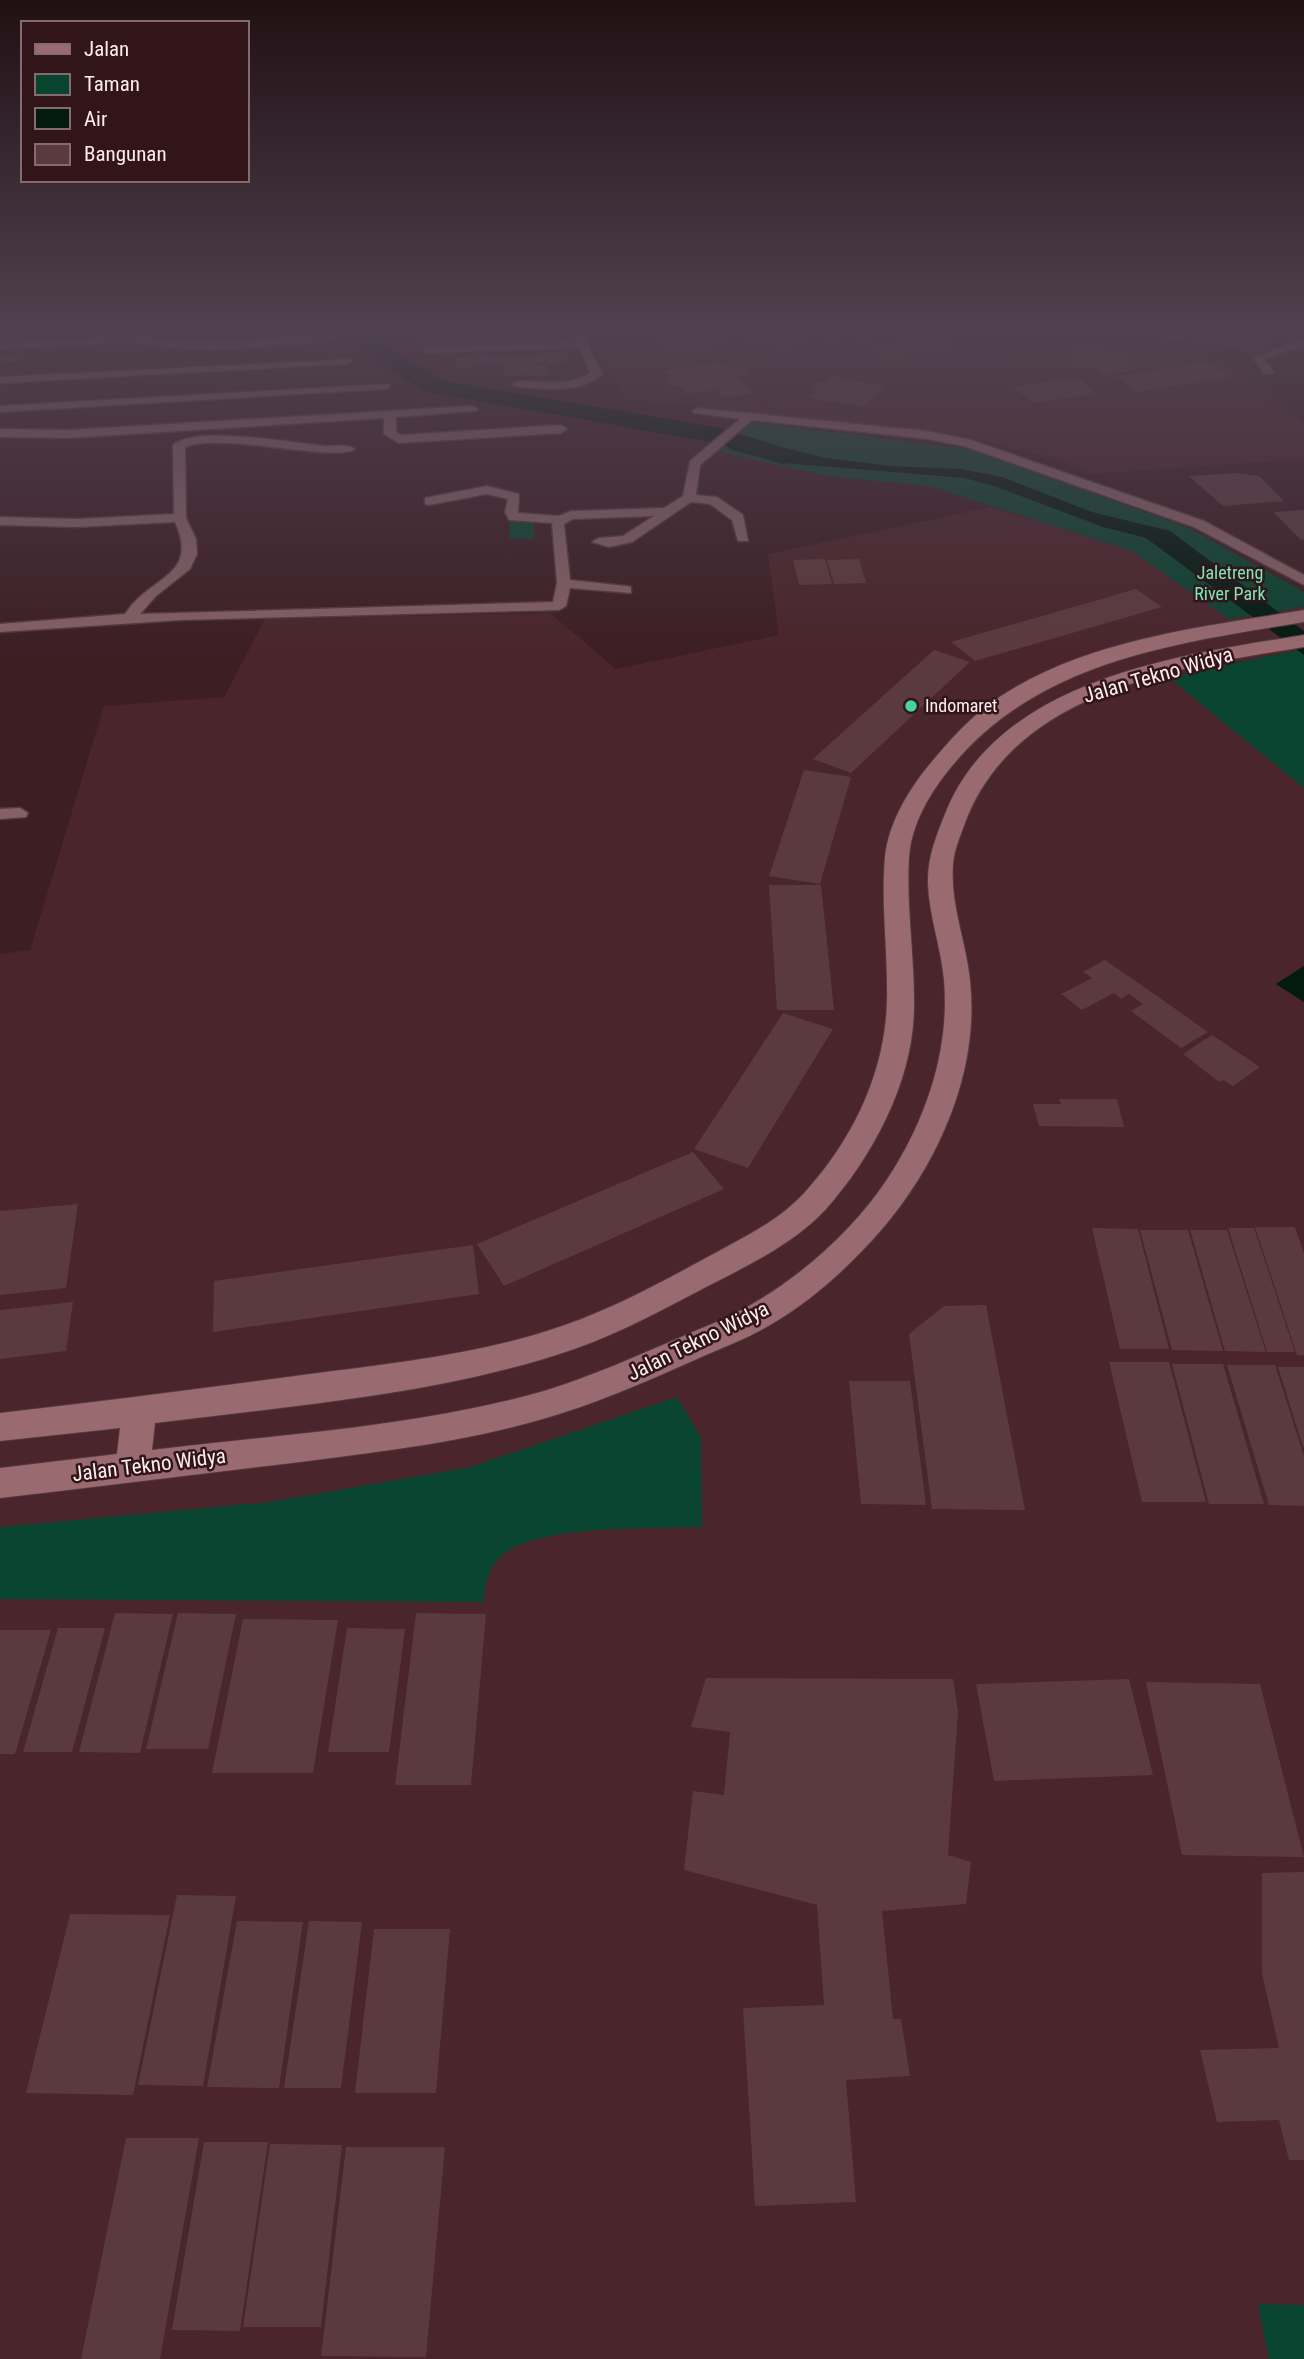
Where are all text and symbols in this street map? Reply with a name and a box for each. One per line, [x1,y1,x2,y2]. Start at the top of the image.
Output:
legend [21,21,248,182]
text: Jalan [84,37,129,61]
text: Taman [84,72,140,96]
text: Air [84,107,107,131]
text: Bangunan [84,142,167,166]
park label: Jaletreng River Park [1194,562,1266,604]
street label: Jalan Tekno Widya [1081,642,1235,708]
place label: Indomaret [925,695,997,716]
marker: Indomaret [903,698,919,714]
street label: Jalan Tekno Widya [623,1296,773,1386]
street label: Jalan Tekno Widya [71,1444,227,1486]

